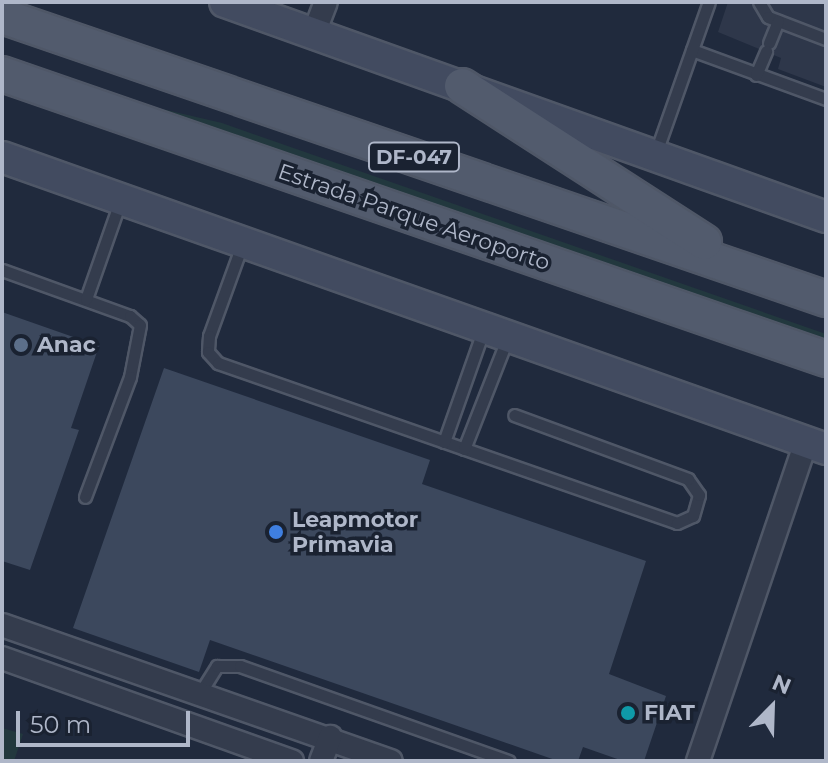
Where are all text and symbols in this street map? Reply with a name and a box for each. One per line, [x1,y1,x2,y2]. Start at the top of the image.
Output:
road number: DF-047 [366,141,462,173]
street label: Estrada Parque Aeroporto [275,158,553,276]
place label: Anac [37,332,96,358]
marker: Anac [12,336,30,354]
place label: Leapmotor Primavia [292,506,418,558]
marker: Leapmotor Primavia [267,523,285,541]
north arrow [732,667,812,747]
text: N [768,669,795,700]
scale bar [20,695,194,745]
place label: FIAT [644,700,695,726]
marker: FIAT [619,704,637,722]
text: 50 m [30,710,91,739]

